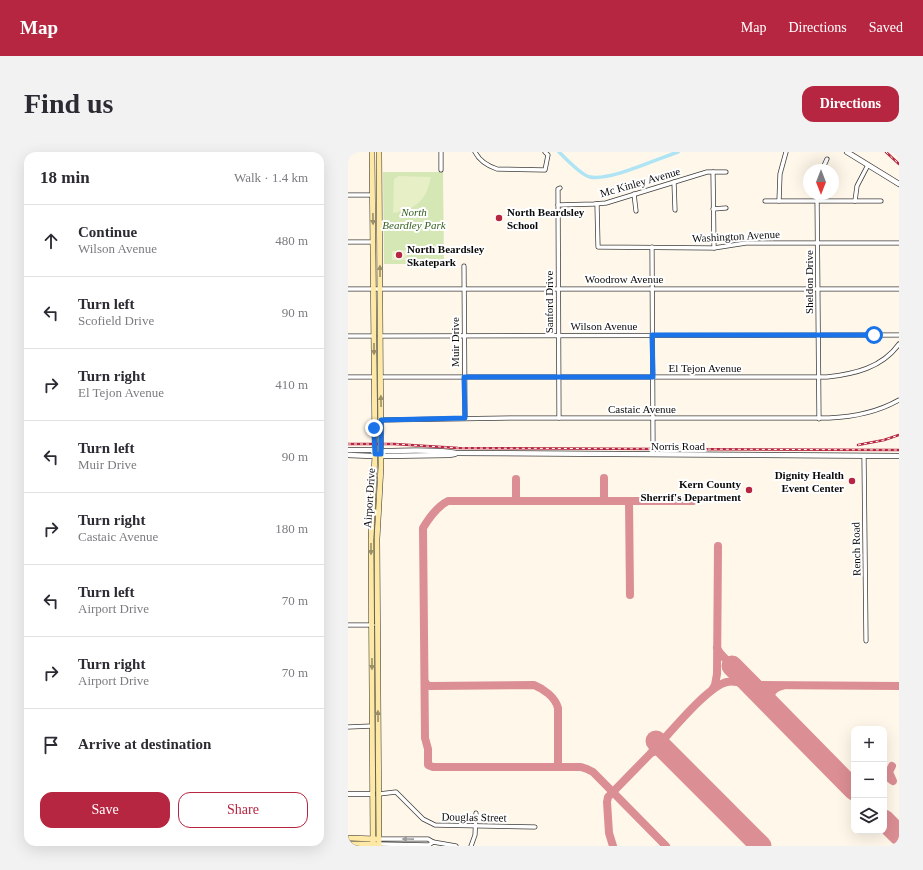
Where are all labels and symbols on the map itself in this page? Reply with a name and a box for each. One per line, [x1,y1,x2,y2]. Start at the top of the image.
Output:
north arrow [803,164,839,200]
street label: Mc Kinley Avenue [599,165,682,199]
park label: North Beardley Park [382,206,447,231]
place label: North Beardsley School [507,206,585,231]
one-way arrow [370,213,376,226]
marker: North Beardsley School [494,213,504,223]
street label: Washington Avenue [692,228,780,244]
place label: North Beardsley Skatepark [407,243,485,268]
marker: North Beardsley Skatepark [394,250,404,260]
street label: Sheldon Drive [803,250,815,314]
one-way arrow [377,264,383,277]
street label: Sanford Drive [543,271,555,333]
street label: Woodrow Avenue [585,273,663,285]
street label: Muir Drive [449,317,461,367]
street label: Wilson Avenue [571,320,638,332]
route start [865,326,883,344]
one-way arrow [371,343,377,356]
street label: El Tejon Avenue [669,362,741,374]
one-way arrow [378,394,384,407]
street label: Castaic Avenue [608,403,676,415]
route end [365,419,383,437]
street label: Norris Road [651,440,706,452]
street label: Airport Drive [361,467,377,528]
place label: Dignity Health Event Center [775,469,844,494]
marker: Dignity Health Event Center [847,476,857,486]
place label: Kern County Sherrif's Department [640,478,741,503]
marker: Kern County Sherrif's Department [744,485,754,495]
street label: Rench Road [850,521,862,576]
one-way arrow [368,543,374,556]
one-way arrow [369,658,375,671]
one-way arrow [375,709,381,722]
street label: Douglas Street [441,810,507,824]
one-way arrow [401,836,414,842]

